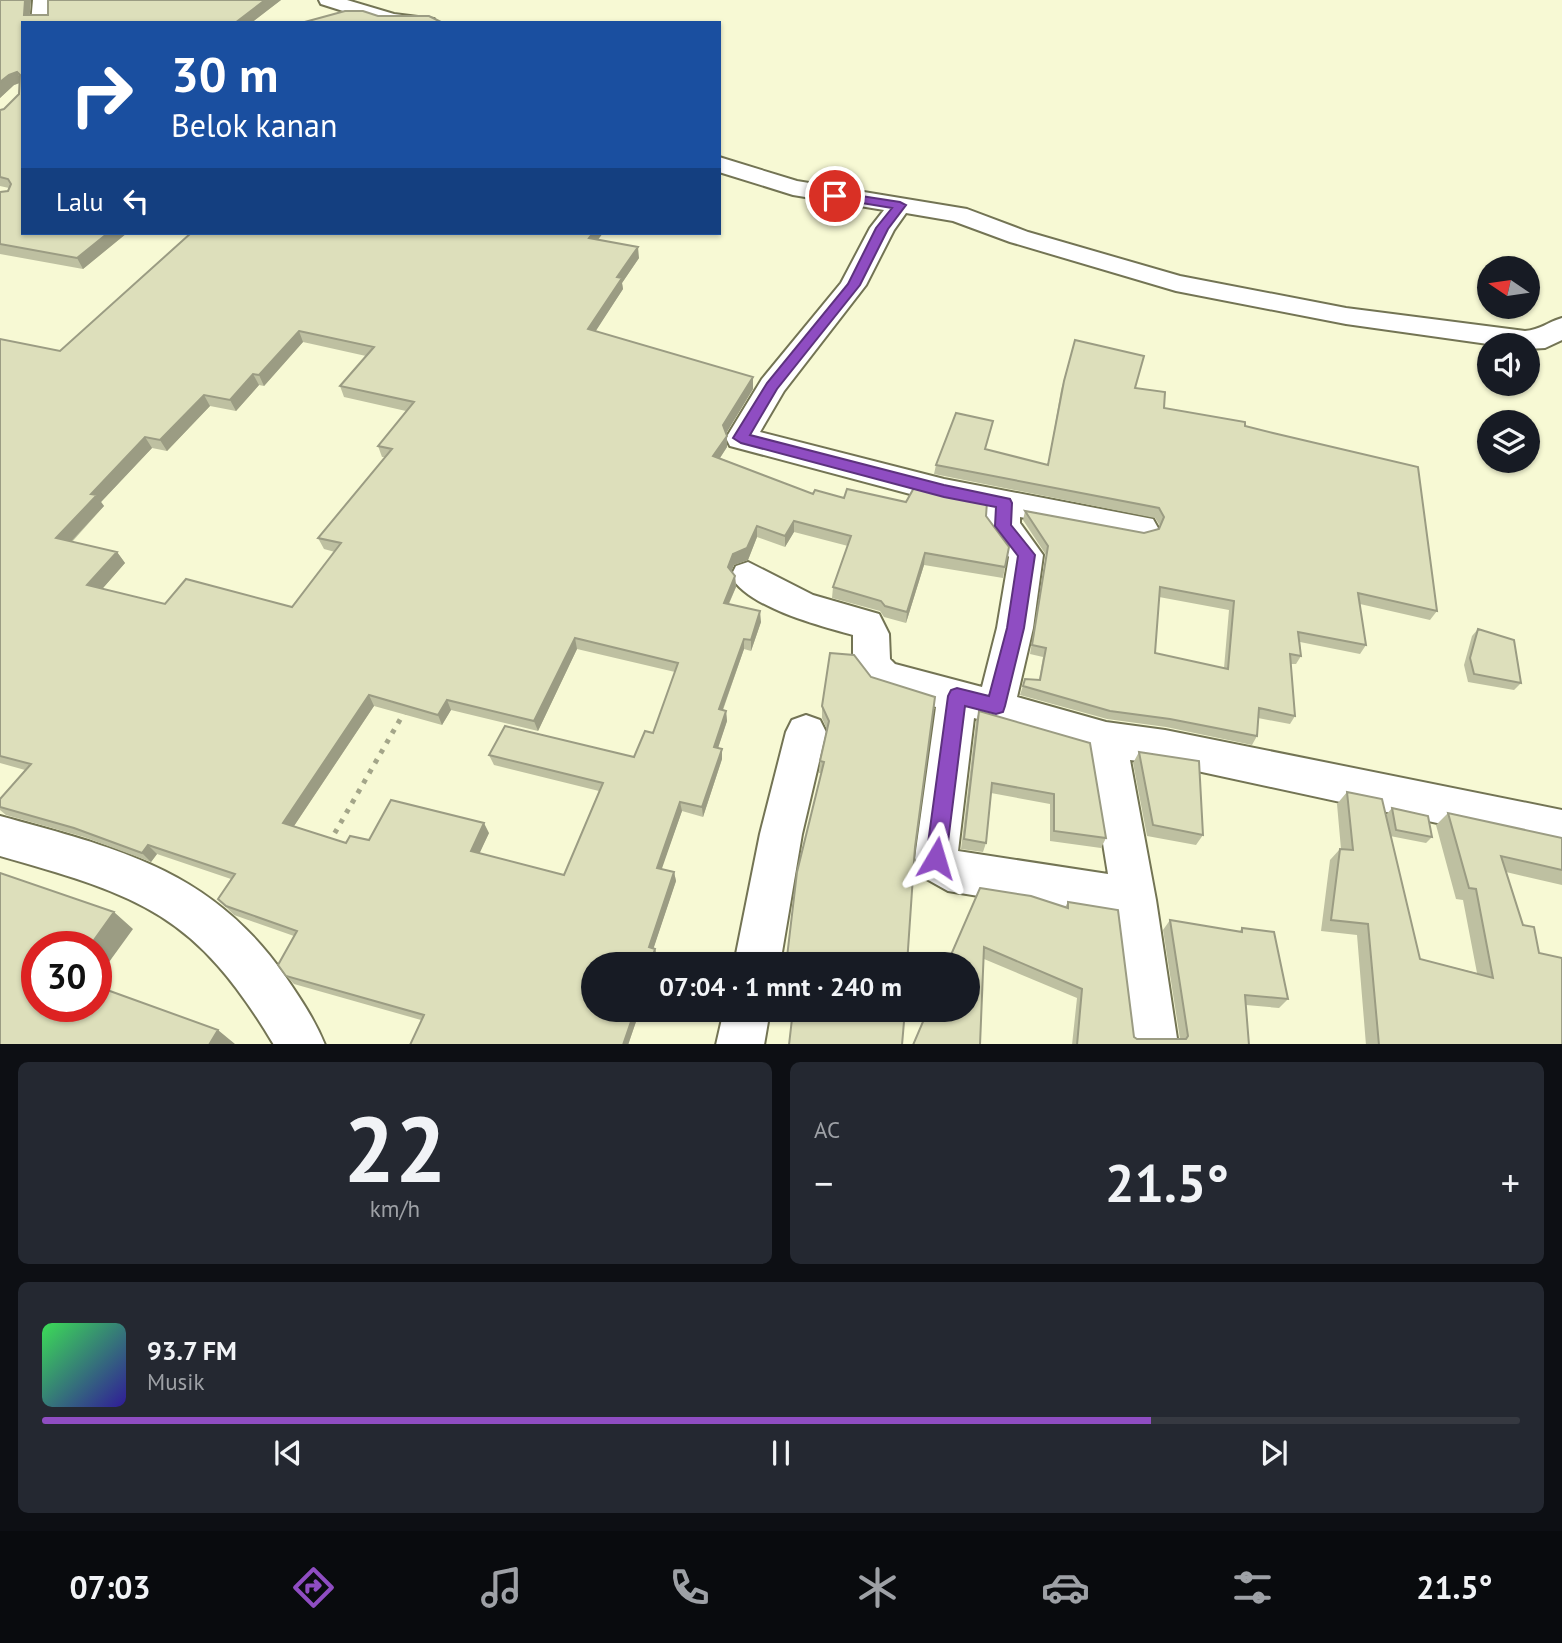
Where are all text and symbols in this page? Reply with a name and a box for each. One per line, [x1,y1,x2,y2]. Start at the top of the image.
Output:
text: 30 m [171,42,278,106]
icon: right [56,49,147,140]
text: Belok kanan [171,104,337,146]
pin [805,166,865,226]
icon: arrive [816,177,854,215]
icon: left [117,182,155,220]
text: Lalu [56,185,103,218]
north arrow [1477,256,1540,318]
map controls [1477,256,1540,473]
button: sound [1477,333,1540,396]
button: layers [1477,410,1540,473]
position arrow [899,821,973,895]
speed limit sign: 30 [21,931,112,1022]
text: 07:04 · 1 mnt · 240 m [659,970,902,1003]
text: 22 [343,1089,447,1207]
text: AC [814,1115,840,1144]
text: 21.5° [1105,1149,1229,1216]
text: − [814,1158,833,1207]
text: + [1501,1158,1520,1207]
text: km/h [370,1194,420,1223]
text: 93.7 FM [147,1334,237,1367]
text: Musik [147,1367,204,1396]
icon: previous [269,1434,307,1472]
icon: pause [762,1434,800,1472]
icon: next [1255,1434,1293,1472]
icon: directions [289,1563,338,1612]
icon: music [477,1563,526,1612]
icon: phone [665,1563,714,1612]
icon: climate [853,1563,902,1612]
icon: car [1041,1563,1090,1612]
icon: filters [1228,1563,1277,1612]
text: 07:03 [69,1566,151,1608]
text: 21.5° [1416,1566,1493,1608]

